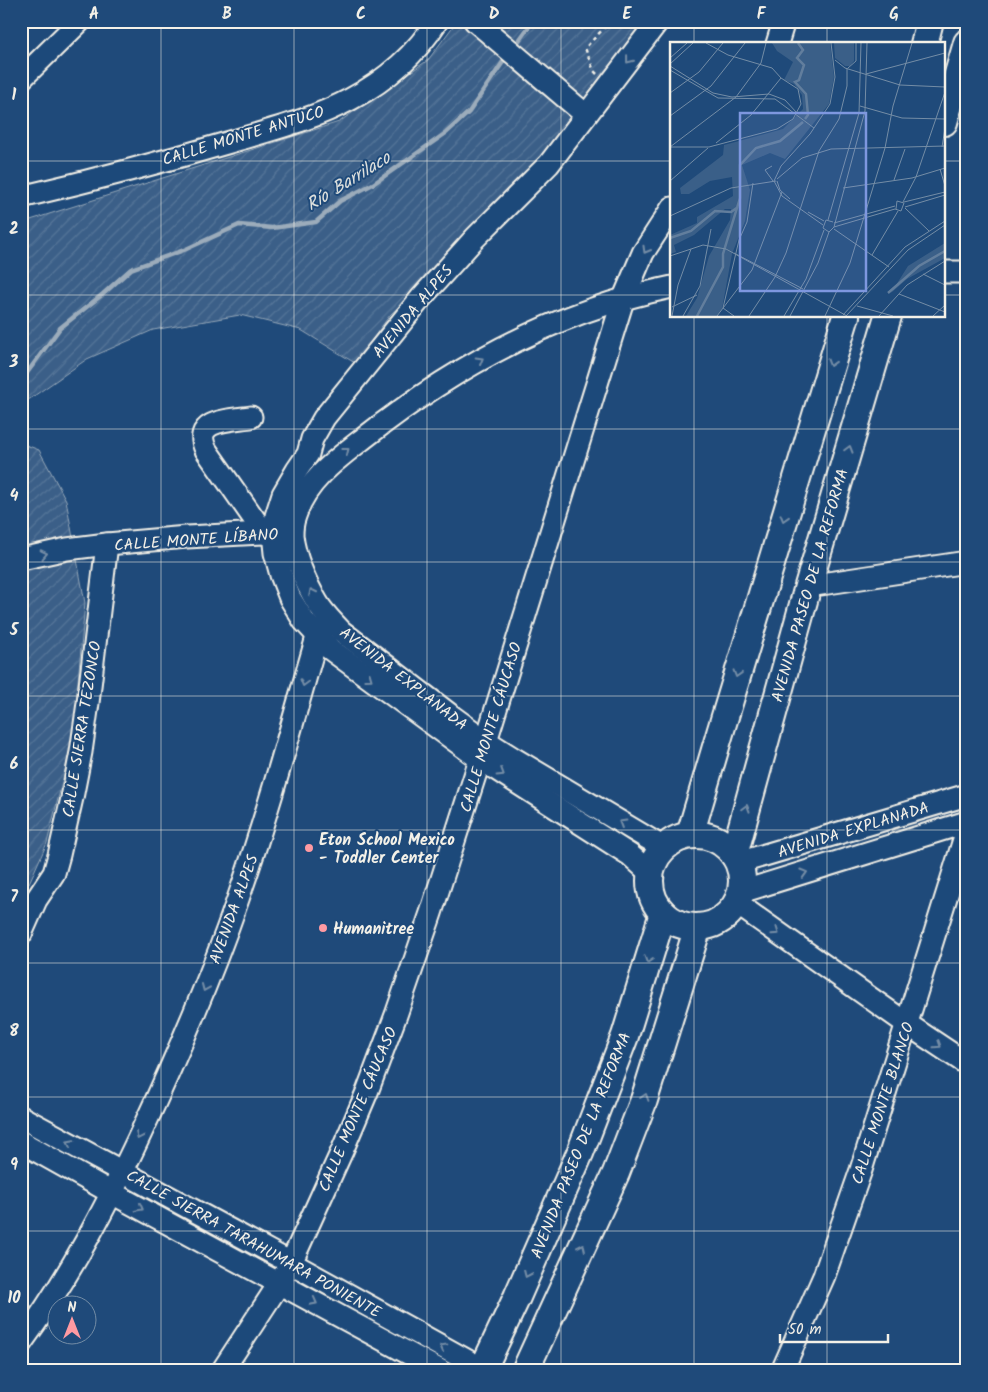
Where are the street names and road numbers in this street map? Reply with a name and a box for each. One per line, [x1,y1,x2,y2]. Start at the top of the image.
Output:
street label: CALLE MONTE ANTUCO [159,100,328,173]
street label: AVENIDA ALPES [367,260,460,364]
street label: AVENIDA PASEO DE LA REFORMA [765,465,856,705]
street label: CALLE MONTE LÍBANO [113,522,279,559]
street label: AVENIDA EXPLANADA [334,621,473,738]
street label: CALLE SIERRA TEZONCO [56,639,109,819]
street label: CALLE MONTE CÁUCASO [454,639,529,816]
street label: AVENIDA EXPLANADA [775,795,932,865]
street label: AVENIDA ALPES [203,851,266,968]
street label: CALLE MONTE BLANCO [845,1019,921,1188]
street label: CALLE MONTE CÁUCASO [312,1023,404,1196]
street label: AVENIDA PASEO DE LA REFORMA [524,1028,638,1262]
street label: CALLE SIERRA TARAHUMARA PONIENTE [121,1164,386,1325]

